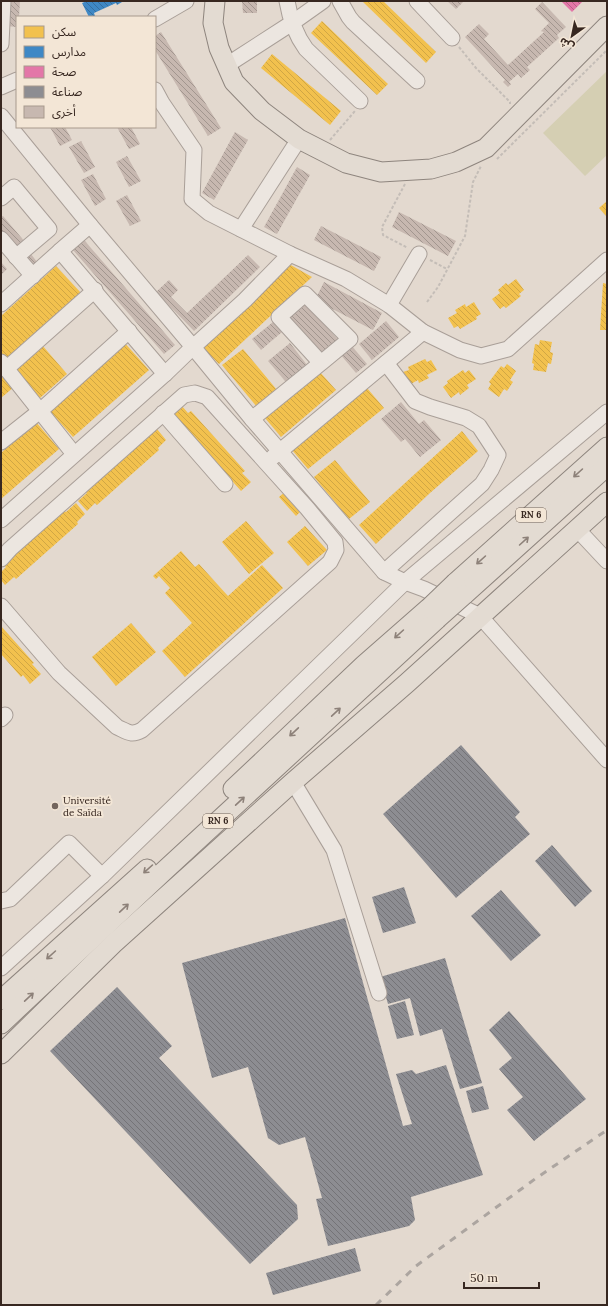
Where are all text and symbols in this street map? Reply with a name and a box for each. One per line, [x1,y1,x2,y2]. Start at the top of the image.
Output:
legend [16,16,156,128]
north arrow [552,16,592,56]
text: سكن [52,24,76,39]
text: ش [556,34,577,54]
text: مدارس [52,44,86,59]
text: صحة [52,64,76,79]
text: صناعة [52,84,82,99]
text: أخرى [52,104,76,119]
one-way arrow [573,468,583,477]
road number: RN 6 [516,508,546,522]
one-way arrow [519,536,529,545]
one-way arrow [476,555,486,564]
one-way arrow [394,630,405,639]
one-way arrow [330,708,341,717]
one-way arrow [289,727,299,737]
place label: Université de Saïda [63,794,112,819]
one-way arrow [235,796,245,805]
marker: Université de Saïda [50,801,60,811]
road number: RN 6 [203,814,233,828]
one-way arrow [142,864,153,873]
one-way arrow [119,903,129,913]
one-way arrow [46,951,56,960]
one-way arrow [24,993,34,1002]
scale bar [464,1264,539,1290]
text: 50 m [470,1270,498,1285]

